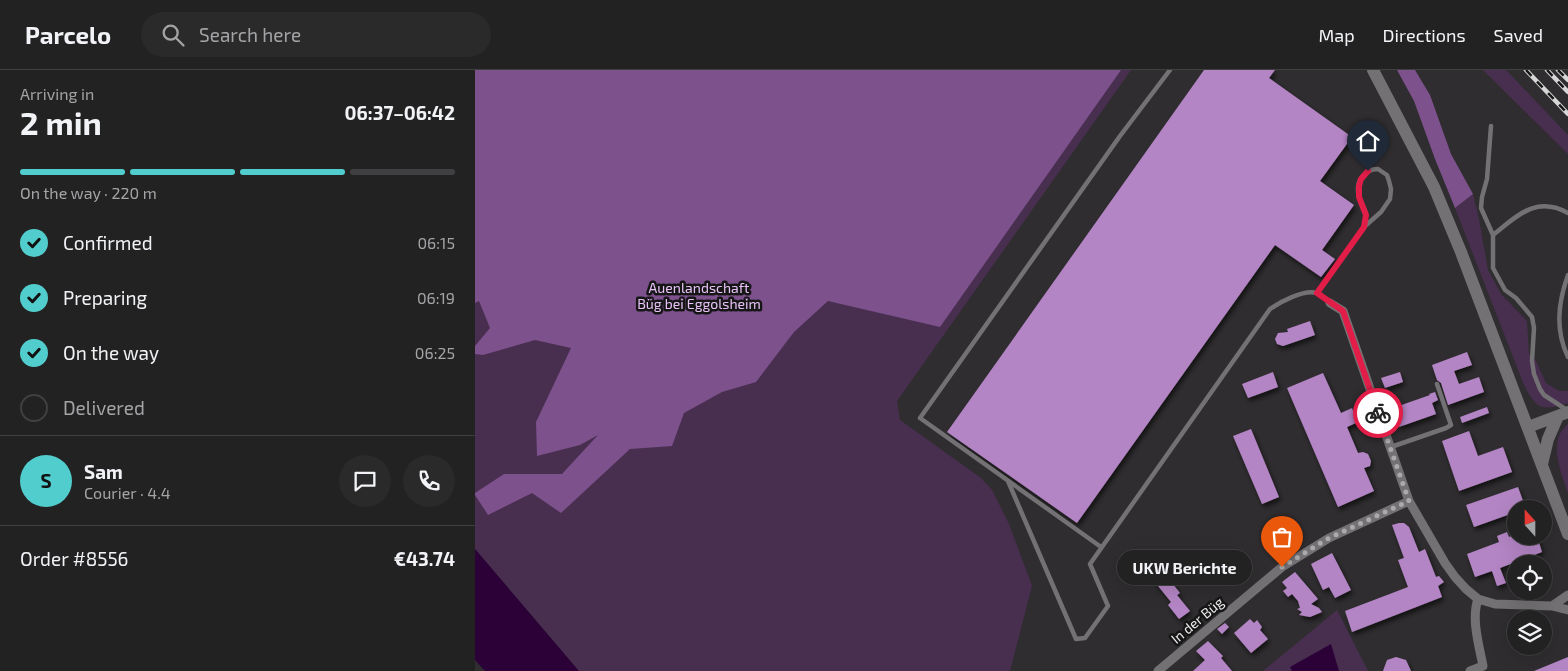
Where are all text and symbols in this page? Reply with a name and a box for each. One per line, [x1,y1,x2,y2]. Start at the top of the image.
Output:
search box [141,12,491,57]
text: Parcelo [25,20,111,49]
icon: search [159,21,187,49]
text: Search here [199,23,301,46]
text: Map [1318,24,1355,46]
text: Directions [1383,24,1466,46]
text: Saved [1494,24,1543,46]
text: Arriving in [20,84,94,103]
text: 06:37–06:42 [345,101,455,124]
text: 2 min [20,103,102,141]
pin [1347,120,1389,171]
icon: home [1354,127,1382,155]
text: On the way · 220 m [20,183,157,202]
icon: check [20,229,48,257]
text: Confirmed [63,231,153,254]
text: 06:15 [417,233,455,252]
park label: Auenlandschaft Büg bei Eggolsheim [637,279,761,312]
icon: check [20,284,48,312]
text: Preparing [63,286,147,309]
text: 06:19 [417,288,455,307]
icon: check [20,339,48,367]
text: On the way [63,341,159,364]
text: 06:25 [415,343,455,362]
courier [1353,388,1403,438]
text: Delivered [63,396,145,419]
icon: bike [1364,399,1392,427]
button: chat [339,455,391,507]
button: phone [403,455,455,507]
text: Sam [84,460,123,483]
text: S [40,469,52,492]
text: Courier · 4.4 [84,483,171,502]
north arrow [1507,500,1553,545]
map controls [1507,500,1552,655]
pin [1261,516,1303,567]
icon: bag [1268,523,1296,551]
text: Order #8556 [20,547,128,570]
text: €43.74 [394,547,455,570]
callout: UKW Berichte [1117,550,1252,584]
button: locate [1507,555,1552,600]
text: UKW Berichte [1133,558,1236,577]
street label: In der Büg [1167,593,1227,647]
button: layers [1507,610,1552,655]

